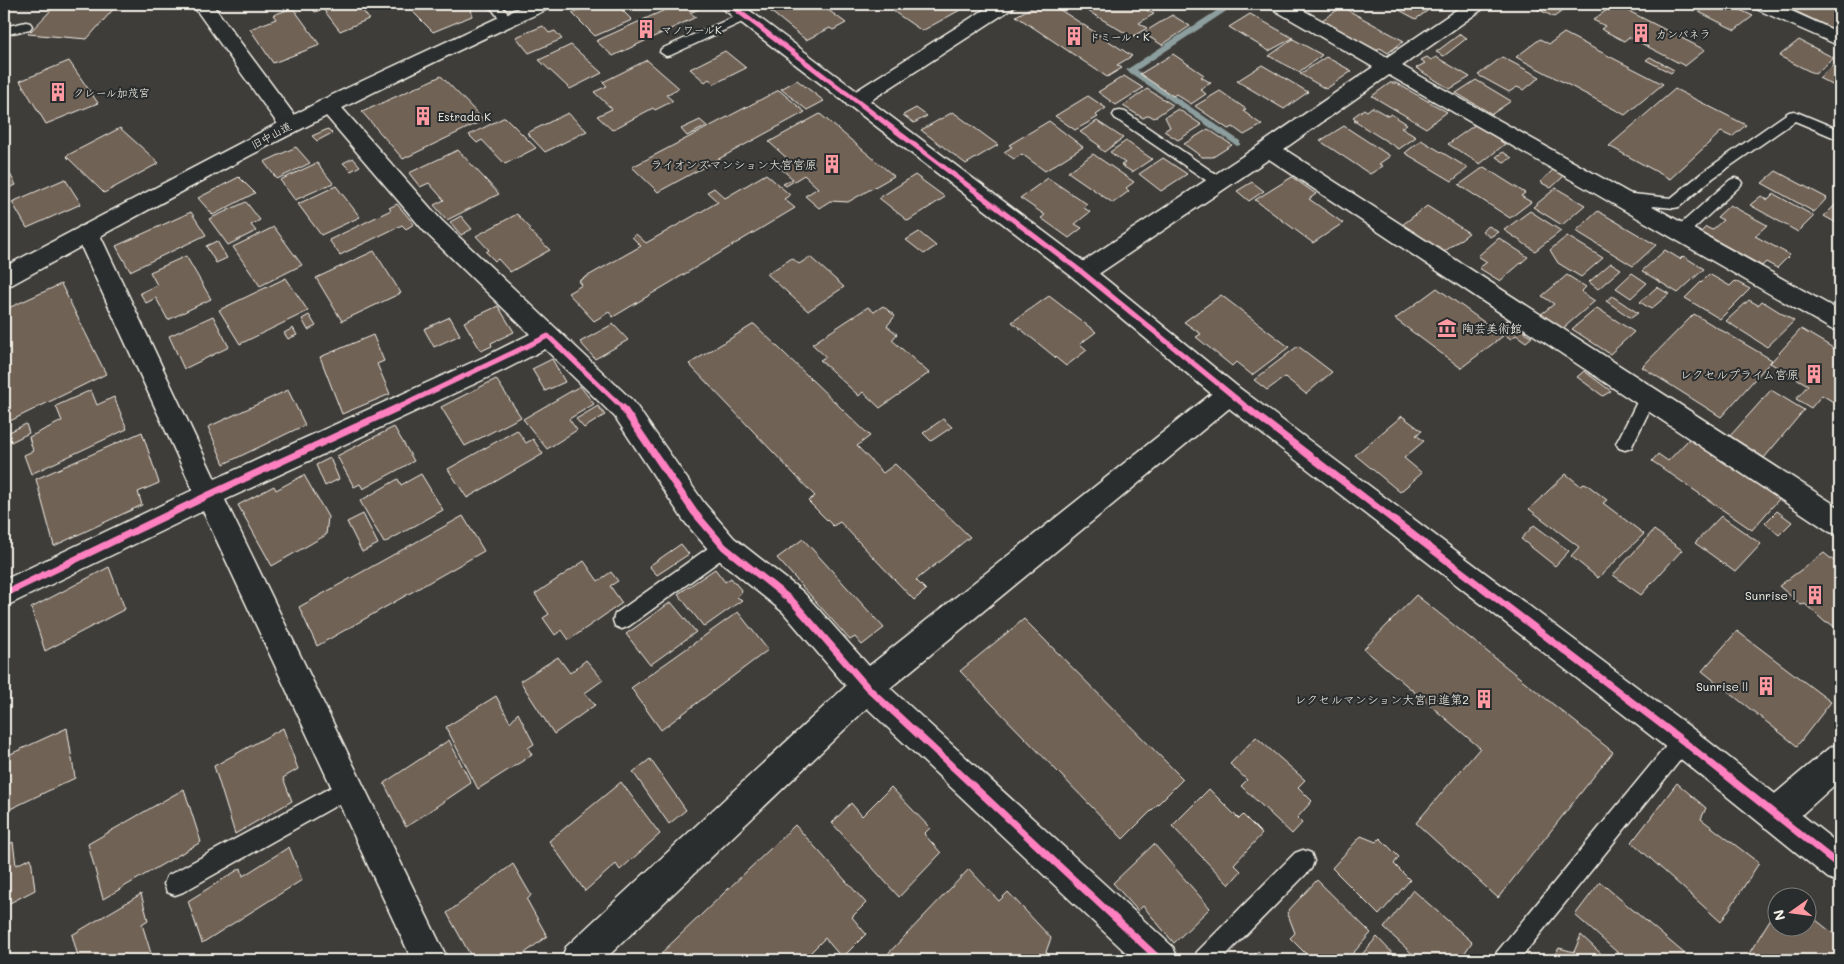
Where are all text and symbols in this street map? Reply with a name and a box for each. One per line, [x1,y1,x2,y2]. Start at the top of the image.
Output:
building icon: マノワールK [635,18,657,40]
place label: マノワールK [661,22,722,37]
building icon: カンパネラ [1630,22,1652,44]
building icon: ドミール・K [1063,25,1085,47]
place label: カンパネラ [1656,26,1711,41]
place label: ドミール・K [1089,29,1150,44]
building icon: クレール加茂宮 [47,81,69,103]
place label: クレール加茂宮 [73,85,150,100]
building icon: Estrada K [412,105,434,127]
place label: Estrada K [438,109,491,124]
street label: 旧中山道 [248,118,294,152]
building icon: ライオンズマンション大宮宮原 [821,153,843,175]
place label: ライオンズマンション大宮宮原 [650,156,817,172]
museum icon: 陶芸美術館 [1436,317,1458,339]
place label: 陶芸美術館 [1462,320,1522,336]
building icon: レクセルプライム宮原 [1803,363,1825,385]
place label: レクセルプライム宮原 [1680,366,1799,382]
building icon: SunriseⅠ [1804,584,1826,606]
place label: SunriseⅠ [1745,587,1800,603]
building icon: SunriseⅡ [1755,675,1777,697]
place label: SunriseⅡ [1696,678,1751,694]
building icon: レクセルマンション大宮日進第2 [1473,688,1495,710]
place label: レクセルマンション大宮日進第2 [1295,691,1469,707]
north arrow [1766,886,1816,936]
text: N [1768,908,1789,923]

